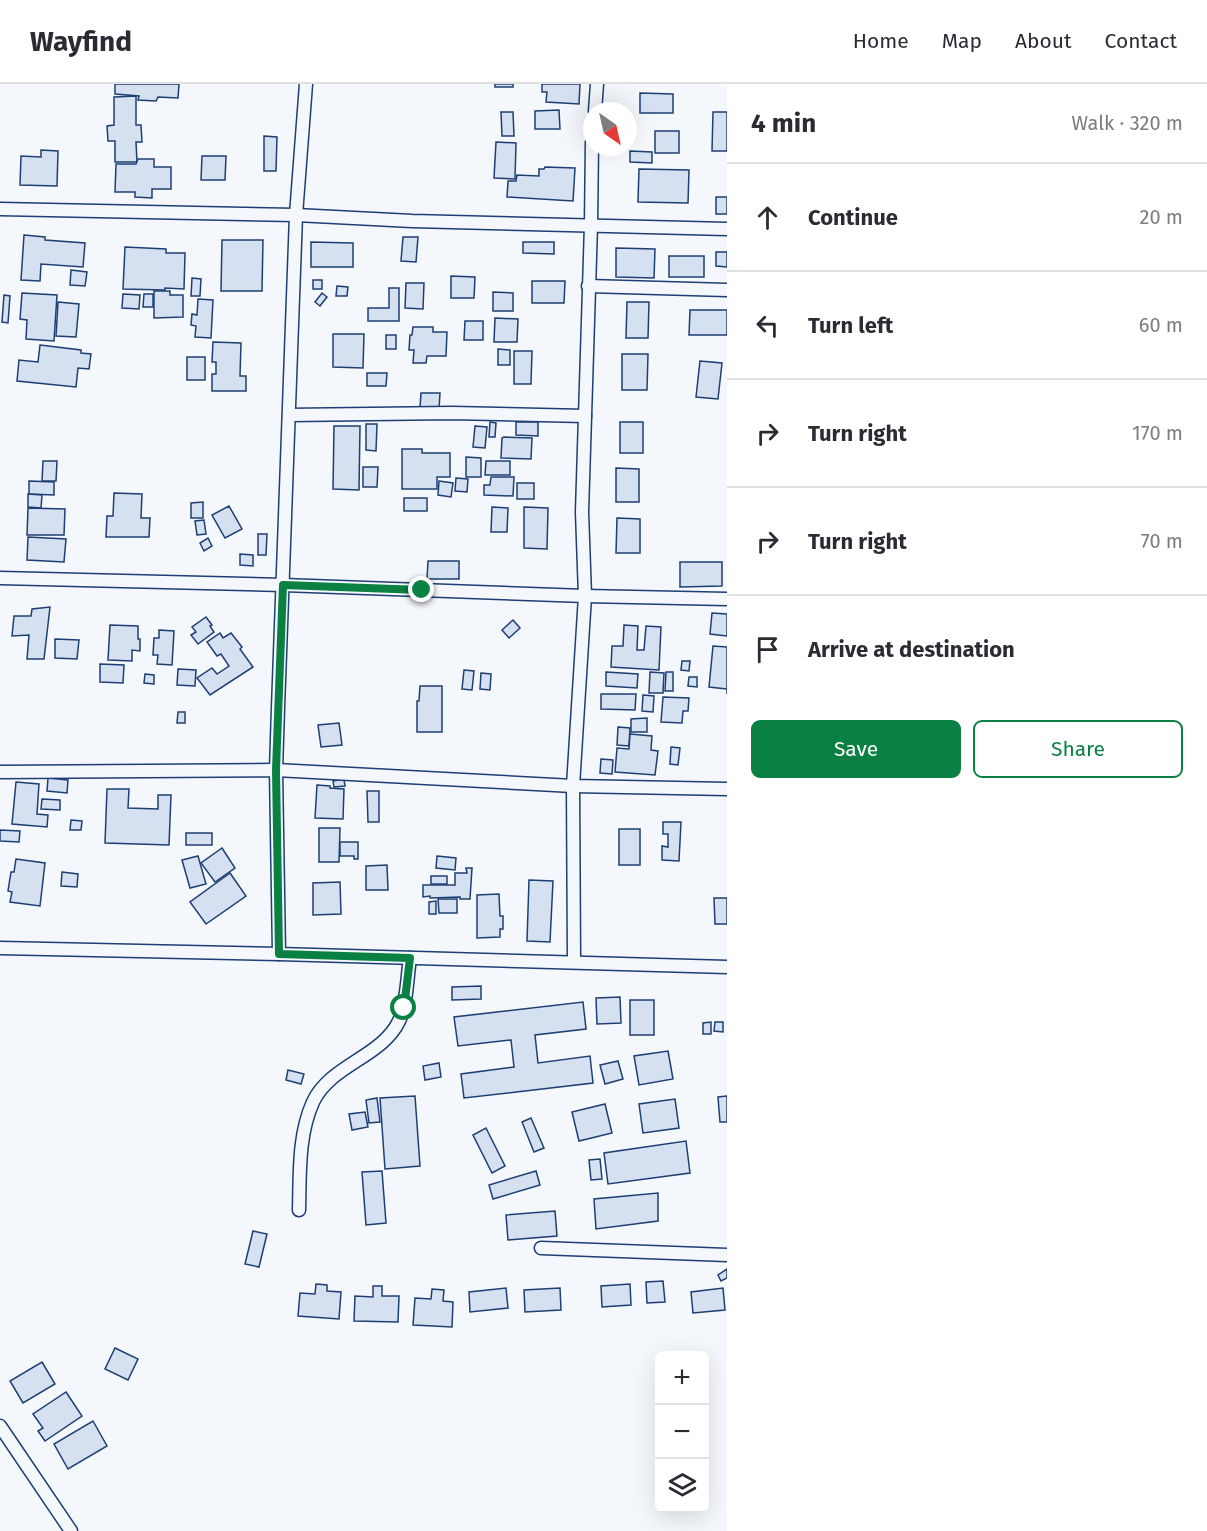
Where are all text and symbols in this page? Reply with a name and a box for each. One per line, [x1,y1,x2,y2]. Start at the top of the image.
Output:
text: Wayfind [30,25,132,58]
text: Home [853,28,909,54]
text: Map [942,28,982,54]
text: About [1015,28,1072,54]
text: Contact [1105,28,1177,54]
north arrow [583,102,637,156]
text: 4 min [751,108,816,139]
text: Walk · 320 m [1072,111,1183,135]
icon: ahead [751,201,784,234]
text: Continue [808,204,898,231]
text: 20 m [1140,205,1183,229]
icon: left [751,309,784,342]
text: Turn left [808,312,893,339]
text: 60 m [1139,313,1183,337]
icon: right [751,417,784,450]
text: Turn right [808,420,907,447]
text: 170 m [1132,421,1183,445]
icon: right [751,525,784,558]
text: Turn right [808,528,907,555]
text: 70 m [1141,529,1183,553]
route end [408,576,434,602]
icon: arrive [751,633,784,666]
text: Arrive at destination [808,636,1015,663]
button: Save [751,720,961,778]
button: Share [973,720,1183,778]
route start [390,994,416,1020]
map controls [655,1351,709,1513]
button: + [655,1351,709,1405]
button: − [655,1405,709,1459]
button: layers [655,1459,709,1513]

